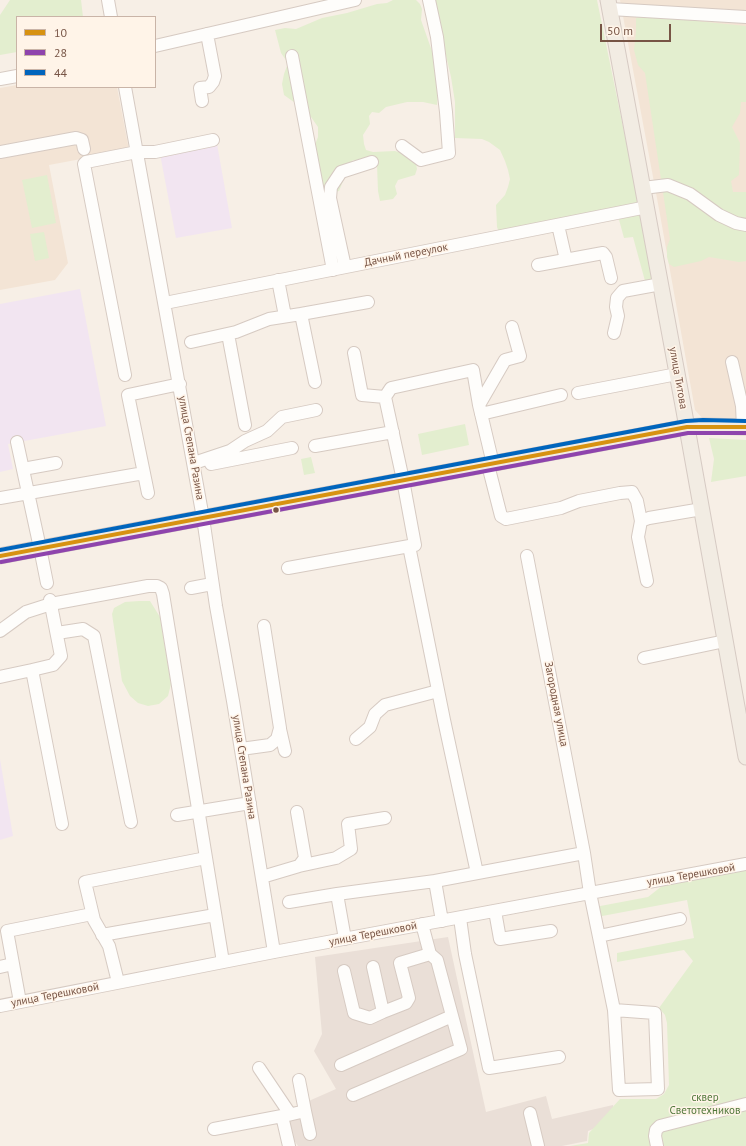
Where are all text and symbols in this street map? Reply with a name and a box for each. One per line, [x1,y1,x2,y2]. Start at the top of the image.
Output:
legend [16,16,156,88]
scale bar [602,16,673,42]
text: 50 m [607,23,633,38]
text: 10 [54,25,67,40]
text: 28 [54,45,67,60]
text: 44 [54,65,67,80]
street label: Дачный переулок [363,240,449,270]
street label: улица Титова [666,346,690,410]
street label: улица Степана Разина [175,395,207,501]
unlabelled marker [271,505,281,515]
street label: Загородная улица [541,660,571,748]
street label: улица Степана Разина [229,714,259,820]
street label: улица Терешковой [646,861,736,889]
street label: улица Терешковой [328,919,418,949]
street label: улица Терешковой [10,980,100,1010]
park label: сквер Светотехников [670,1091,740,1117]

